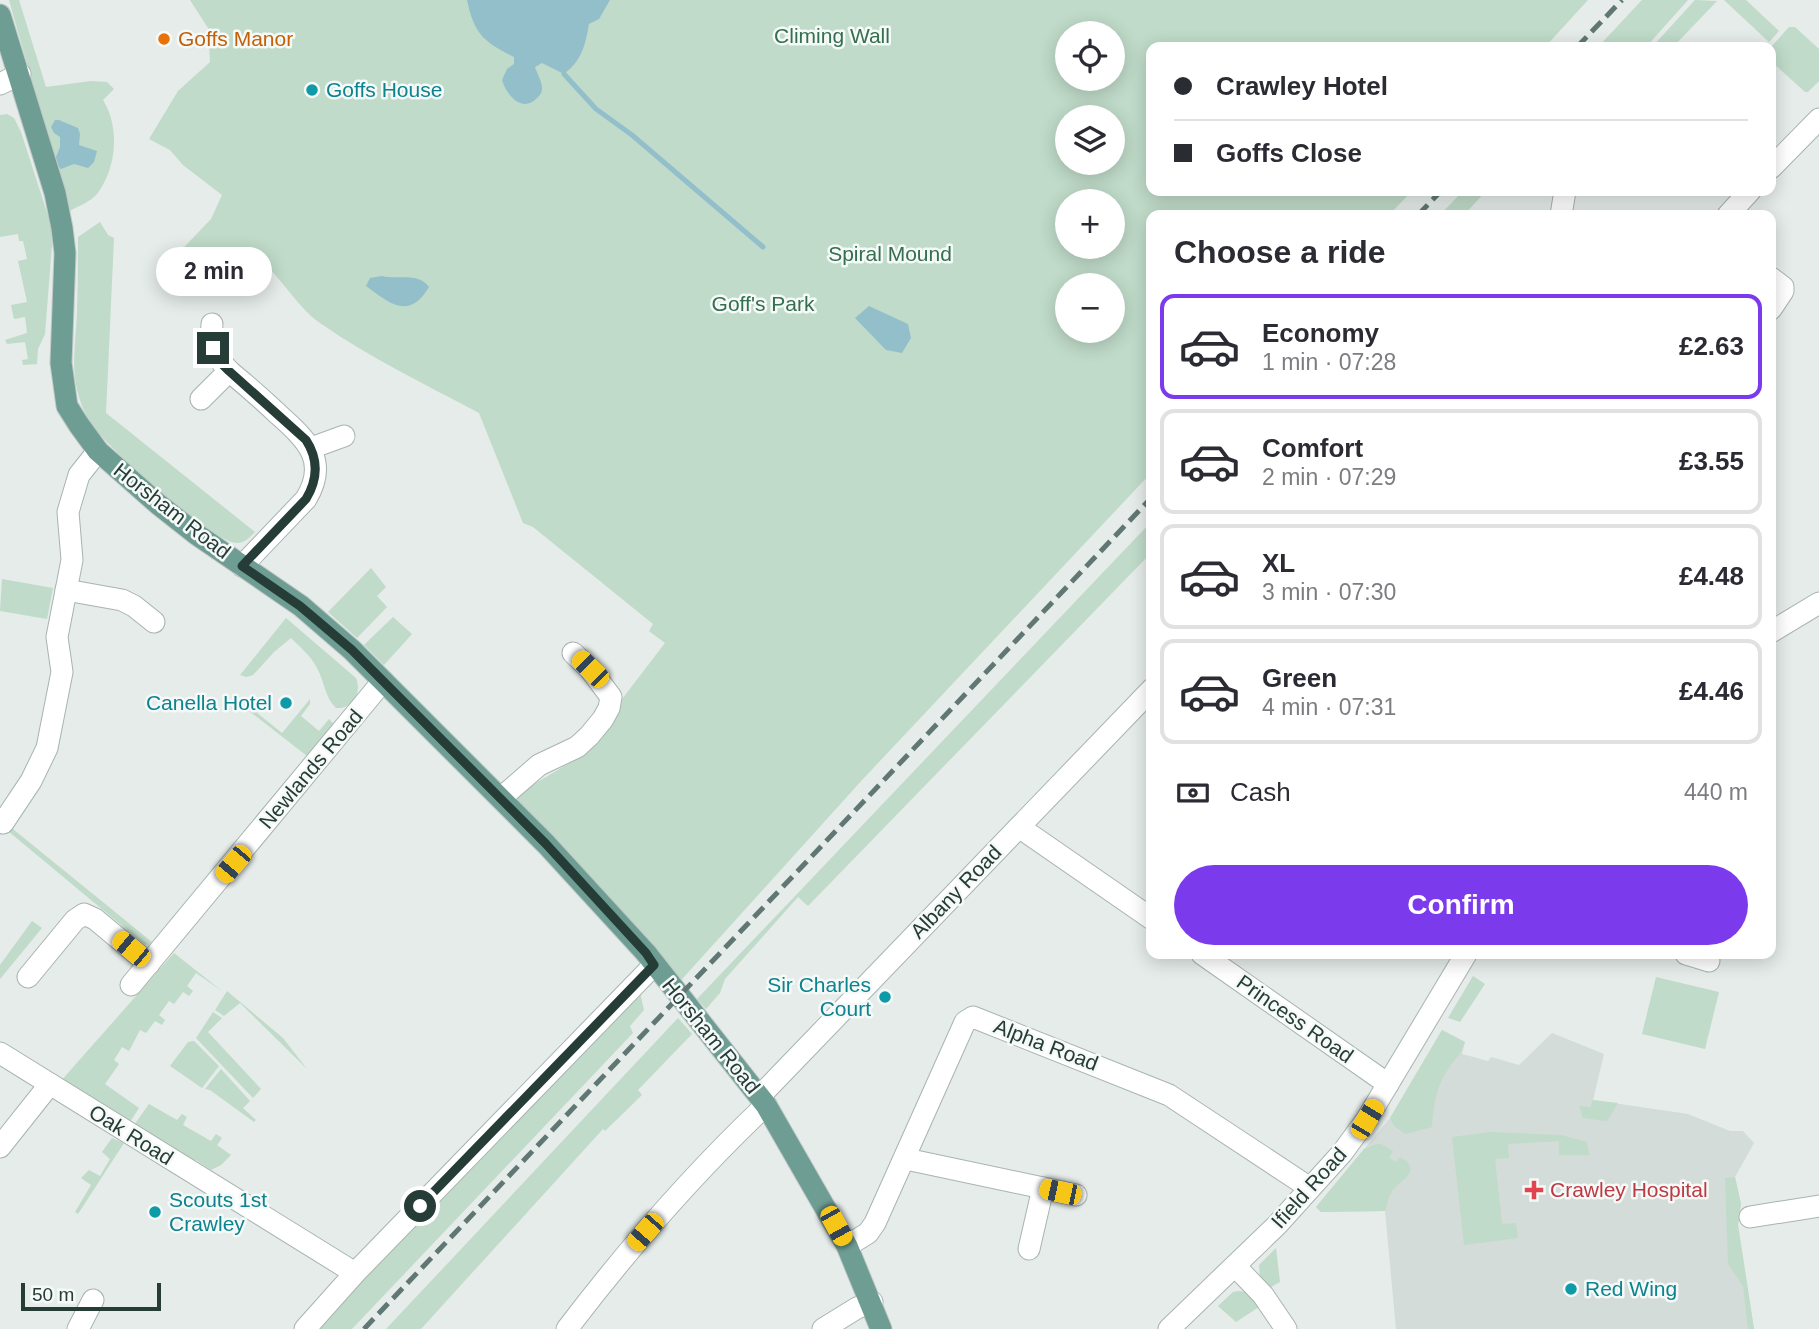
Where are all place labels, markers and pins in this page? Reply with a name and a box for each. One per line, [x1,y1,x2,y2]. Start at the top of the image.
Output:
place label: Goffs Manor [178,27,293,50]
marker: Goffs Manor [156,31,172,47]
place label: Goffs House [326,78,442,101]
marker: Goffs House [304,82,320,98]
place label: Canella Hotel [146,691,272,714]
marker: Canella Hotel [278,695,294,711]
place label: Sir Charles Court [767,973,871,1020]
marker: Sir Charles Court [877,989,893,1005]
place label: Crawley Hospital [1550,1178,1708,1201]
marker: Crawley Hospital [1524,1180,1544,1200]
place label: Scouts 1st Crawley [169,1188,267,1235]
marker: Scouts 1st Crawley [147,1204,163,1220]
place label: Red Wing [1585,1277,1677,1300]
marker: Red Wing [1563,1281,1579,1297]

